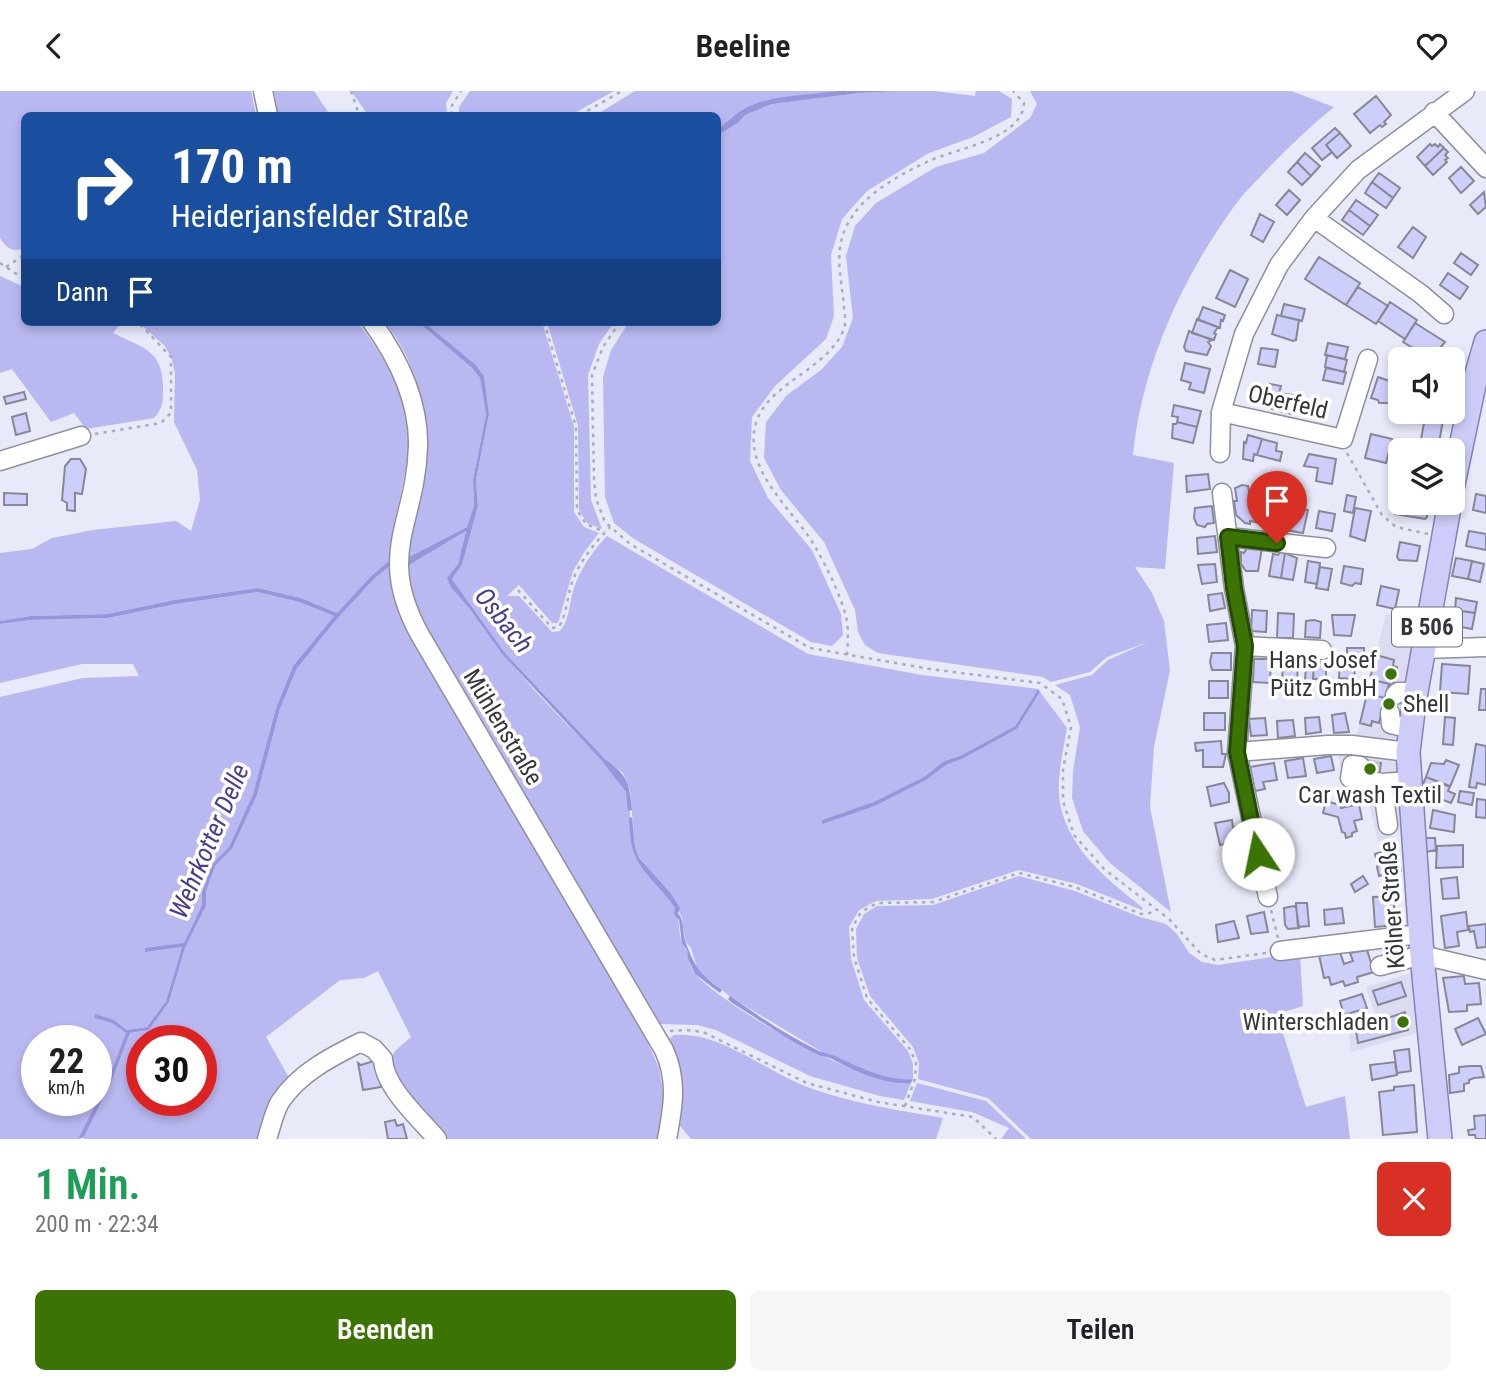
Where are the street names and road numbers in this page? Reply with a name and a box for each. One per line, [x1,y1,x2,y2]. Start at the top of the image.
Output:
street label: Oberfeld [1245,379,1331,425]
road number: B 506 [1392,607,1462,647]
street label: Mühlenstraße [458,664,548,790]
street label: Kölner Straße [1374,840,1410,970]

